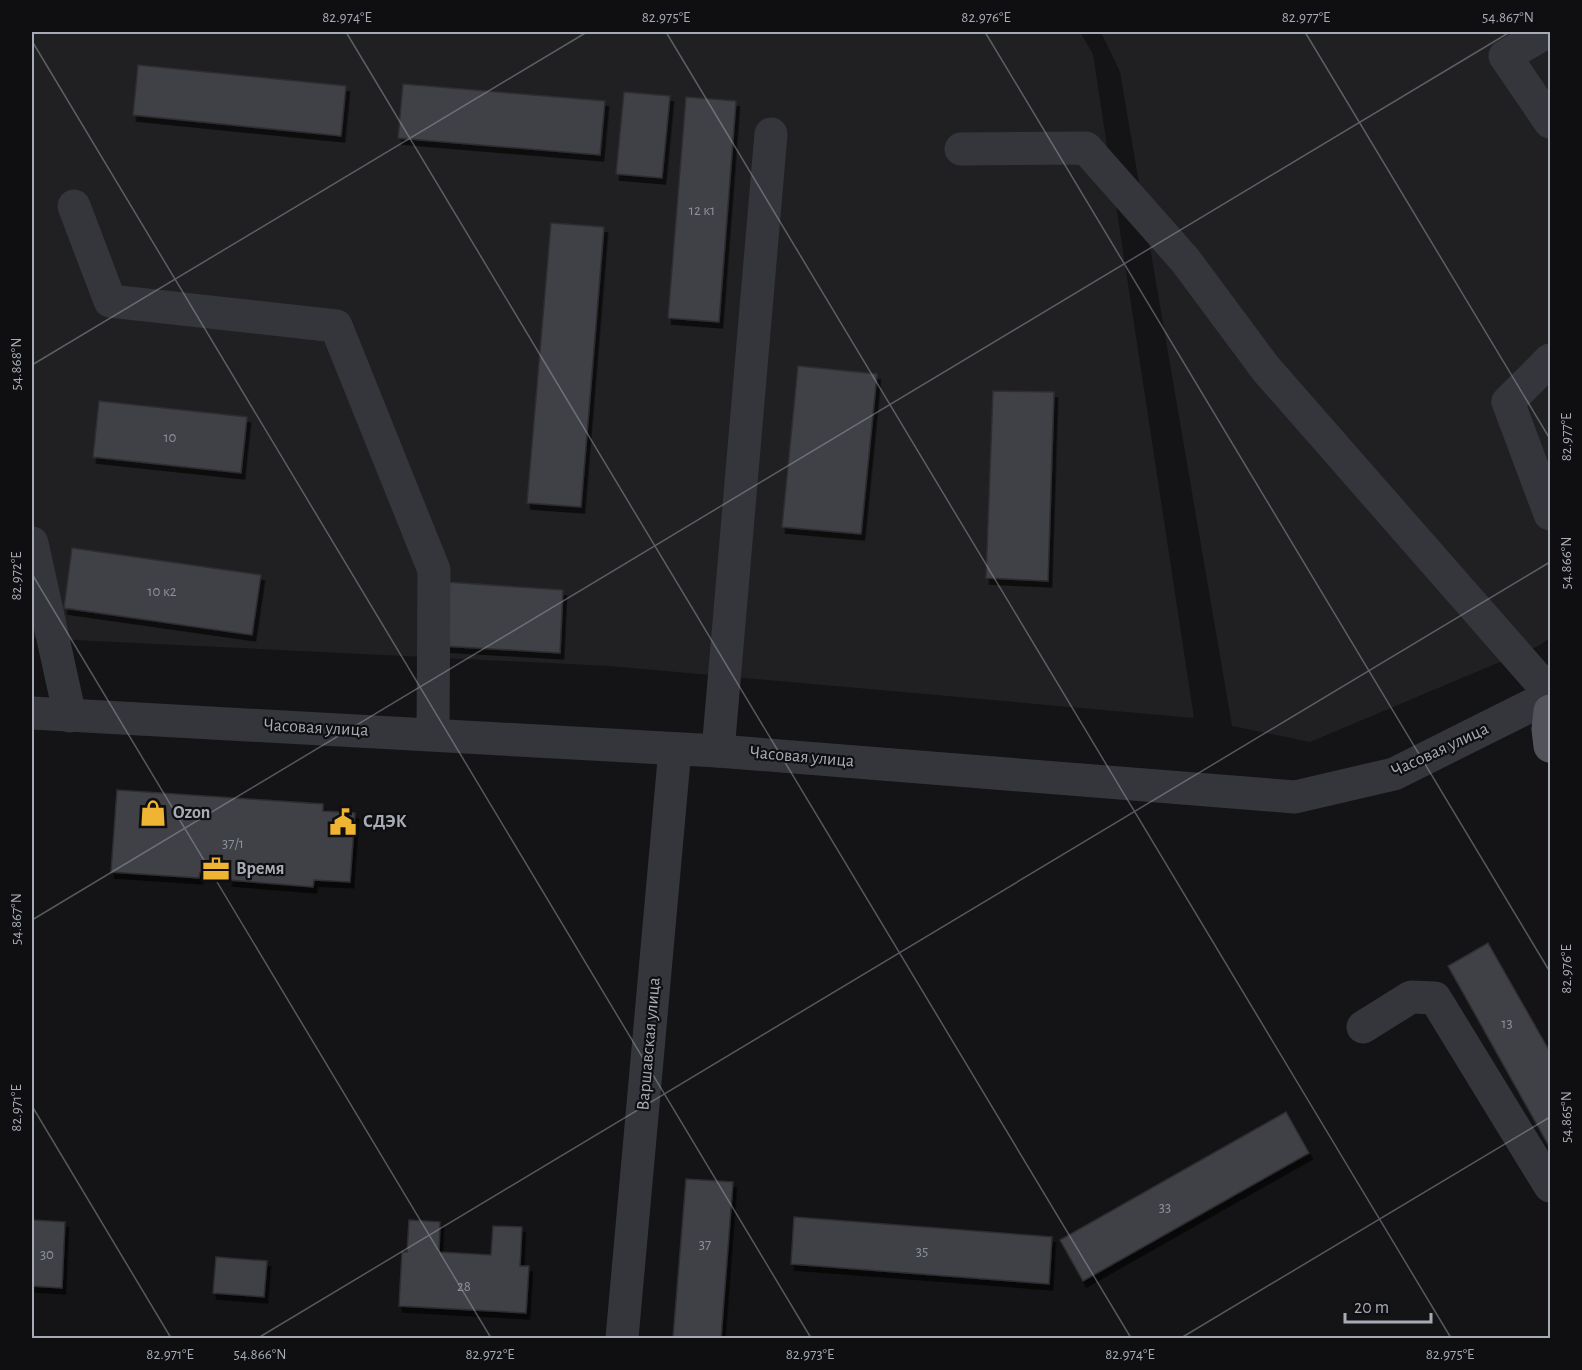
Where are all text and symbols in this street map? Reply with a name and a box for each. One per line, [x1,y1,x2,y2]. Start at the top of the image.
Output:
text: 82.974°E [322,10,372,25]
text: 82.975°E [642,10,690,25]
text: 82.976°E [961,10,1011,25]
text: 82.977°E [1282,10,1330,25]
text: 54.867°N [1482,10,1534,25]
house number: 12 к1 [689,203,715,218]
text: 54.868°N [9,338,24,390]
text: 82.977°E [1559,413,1574,461]
house number: 10 [163,430,177,445]
text: 54.866°N [1559,537,1574,589]
text: 82.972°E [9,551,24,601]
house number: 10 к2 [147,584,177,599]
street label: Часовая улица [263,716,369,740]
street label: Часовая улица [1389,720,1491,780]
street label: Часовая улица [749,743,855,771]
shop icon: Ozon [138,798,168,828]
place label: Ozon [173,804,210,822]
public building icon: СДЭК [328,807,358,837]
place label: СДЭК [363,813,407,831]
house number: 37/1 [222,836,244,851]
office icon: Время [201,854,231,884]
place label: Время [236,860,284,878]
text: 54.867°N [9,893,24,945]
text: 82.976°E [1559,944,1574,994]
street label: Варшавская улица [634,977,664,1111]
house number: 13 [1501,1016,1513,1031]
text: 82.971°E [9,1084,24,1132]
text: 54.865°N [1559,1091,1574,1143]
house number: 33 [1159,1200,1171,1215]
house number: 37 [699,1237,711,1252]
house number: 35 [916,1244,928,1259]
house number: 30 [40,1247,54,1262]
house number: 28 [457,1279,471,1294]
scale bar [1345,1286,1430,1324]
text: 20 m [1354,1299,1389,1317]
text: 82.971°E [146,1347,194,1362]
text: 54.866°N [234,1347,286,1362]
text: 82.972°E [465,1347,515,1362]
text: 82.973°E [786,1347,834,1362]
text: 82.974°E [1105,1347,1155,1362]
text: 82.975°E [1426,1347,1474,1362]

